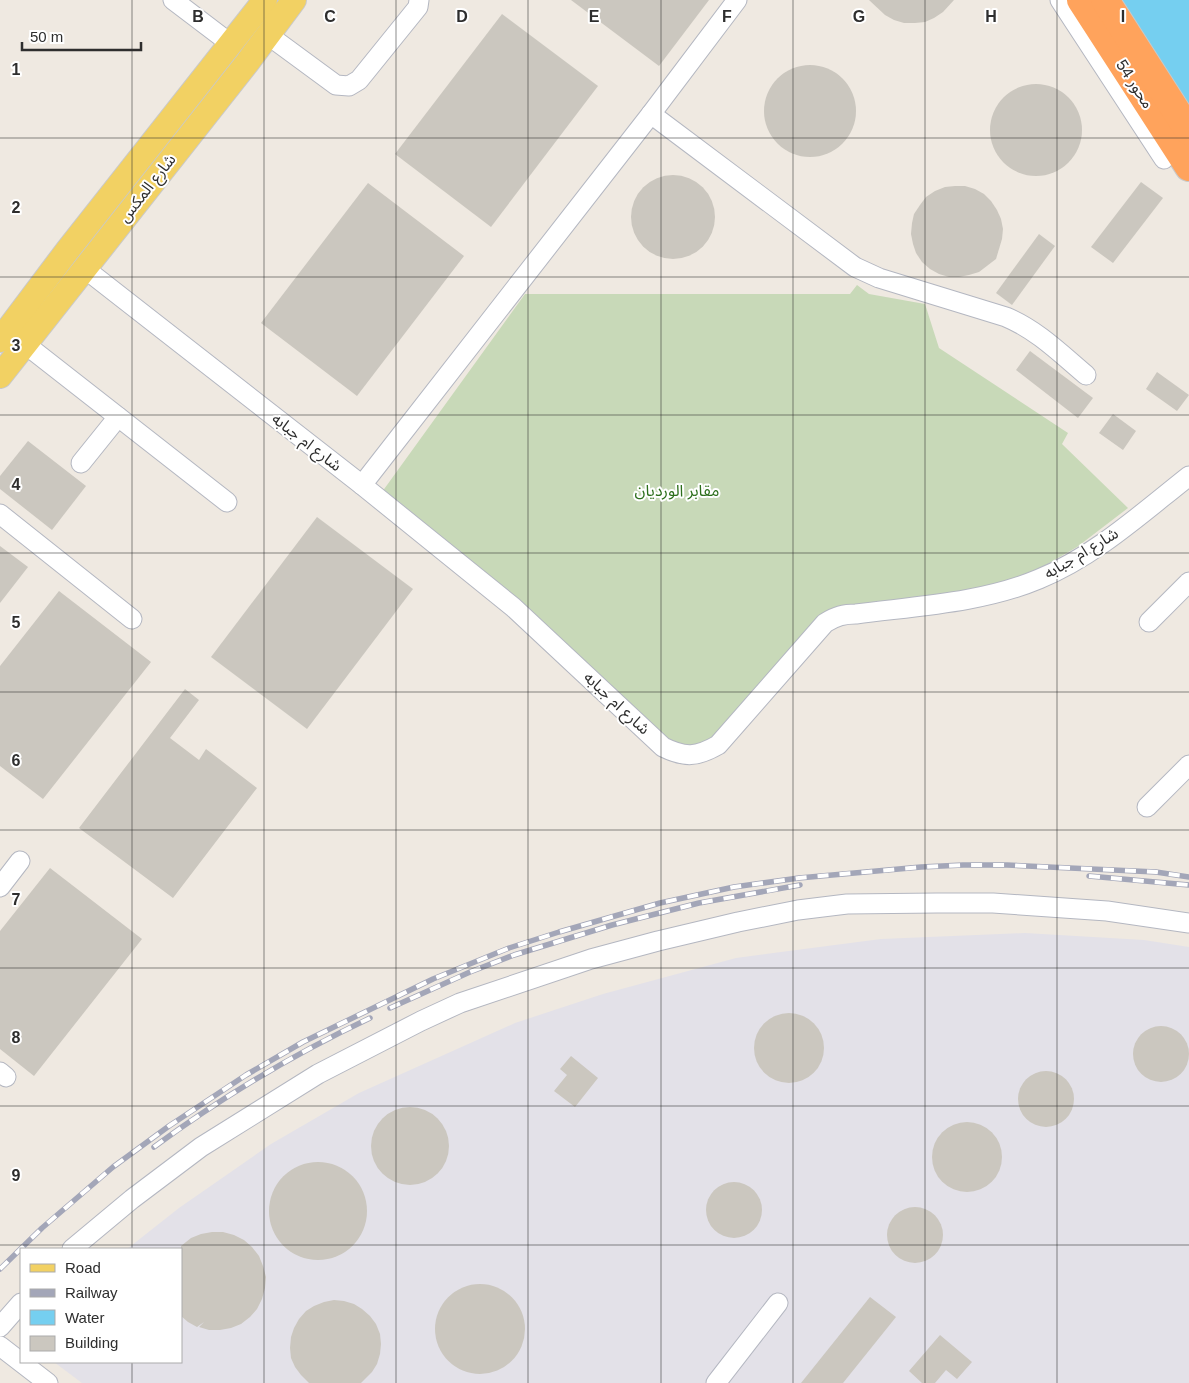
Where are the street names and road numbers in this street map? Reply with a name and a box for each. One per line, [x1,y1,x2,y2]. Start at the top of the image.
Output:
street label: محور 54 [1112,57,1157,112]
street label: شارع المكس [115,151,182,228]
street label: شارع ام جبابه [266,410,345,477]
street label: شارع ام جبابه [1041,524,1123,585]
street label: شارع ام جبابه [578,668,653,741]

